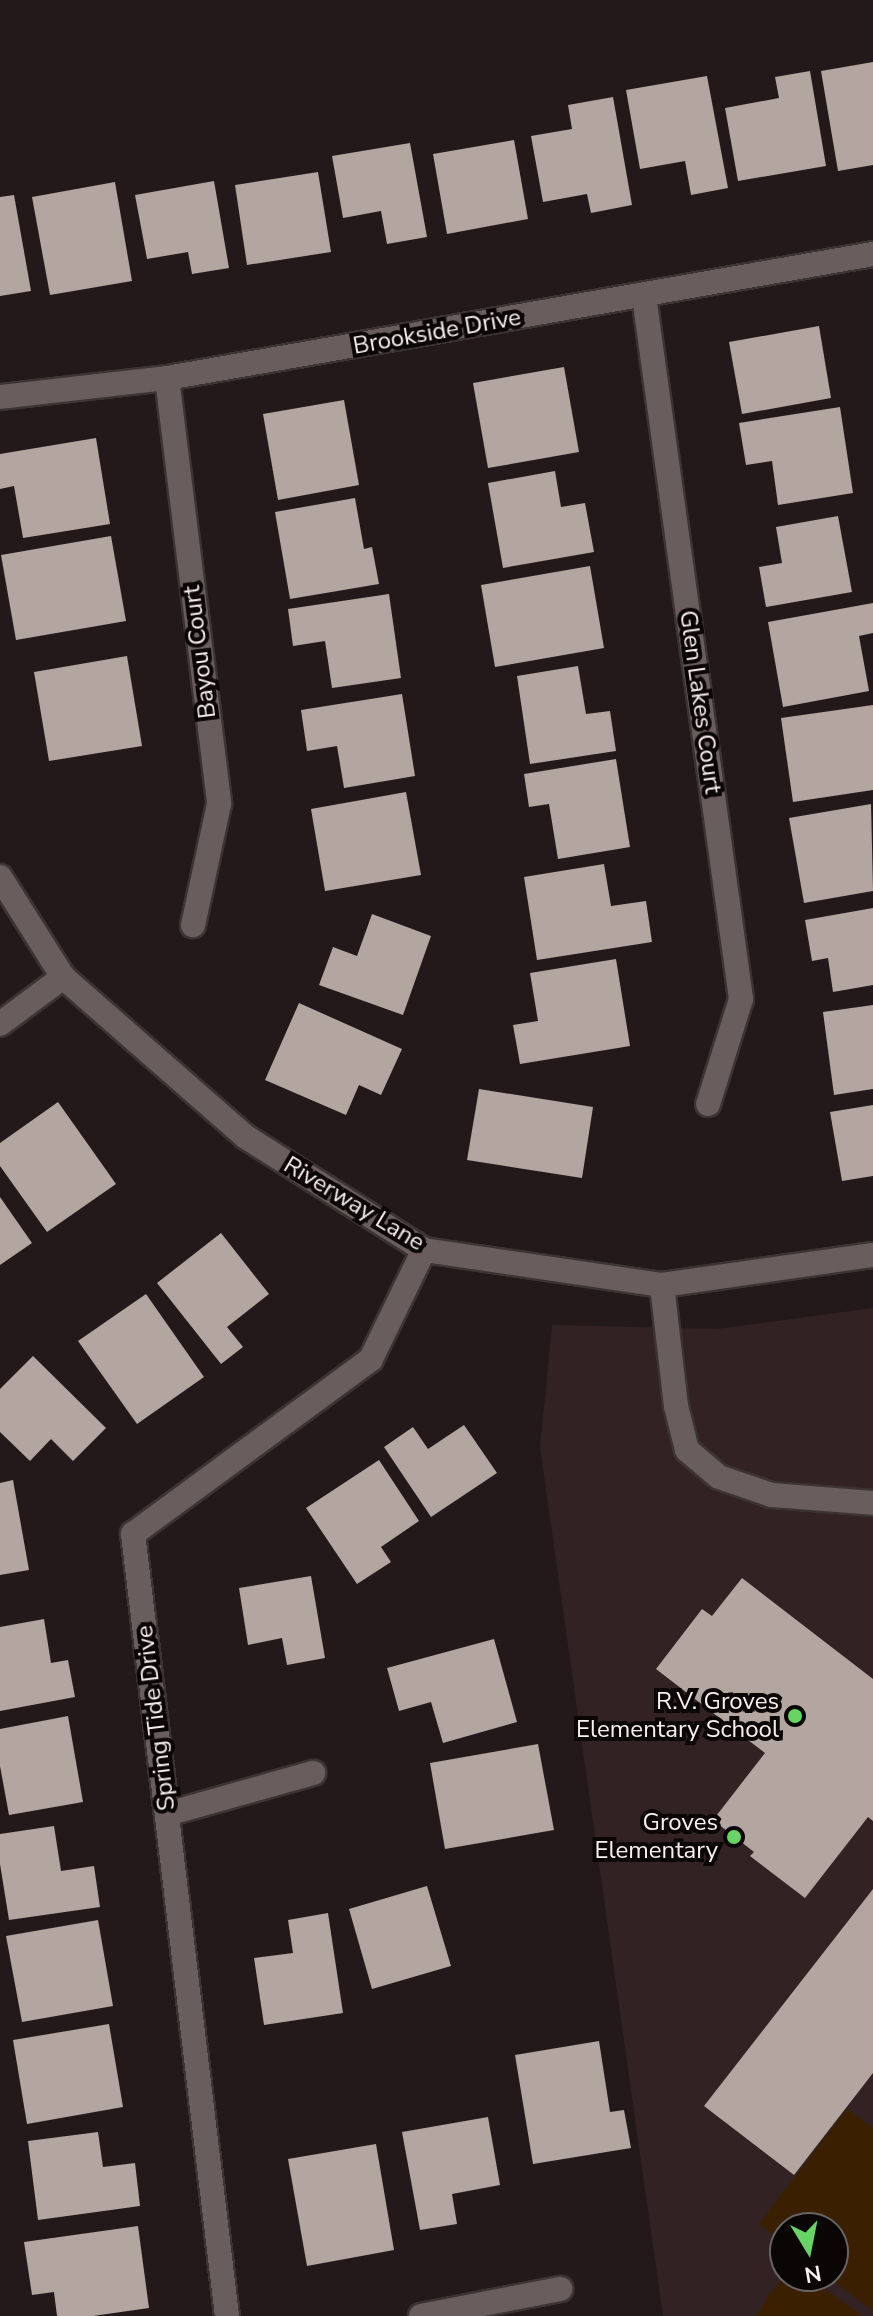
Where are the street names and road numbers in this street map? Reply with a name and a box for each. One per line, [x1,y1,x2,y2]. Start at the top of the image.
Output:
street label: Brookside Drive [351,303,523,361]
street label: Bayou Court [178,584,222,720]
street label: Glen Lakes Court [673,609,727,795]
street label: Riverway Lane [278,1151,430,1257]
street label: Spring Tide Drive [130,1624,182,1812]

